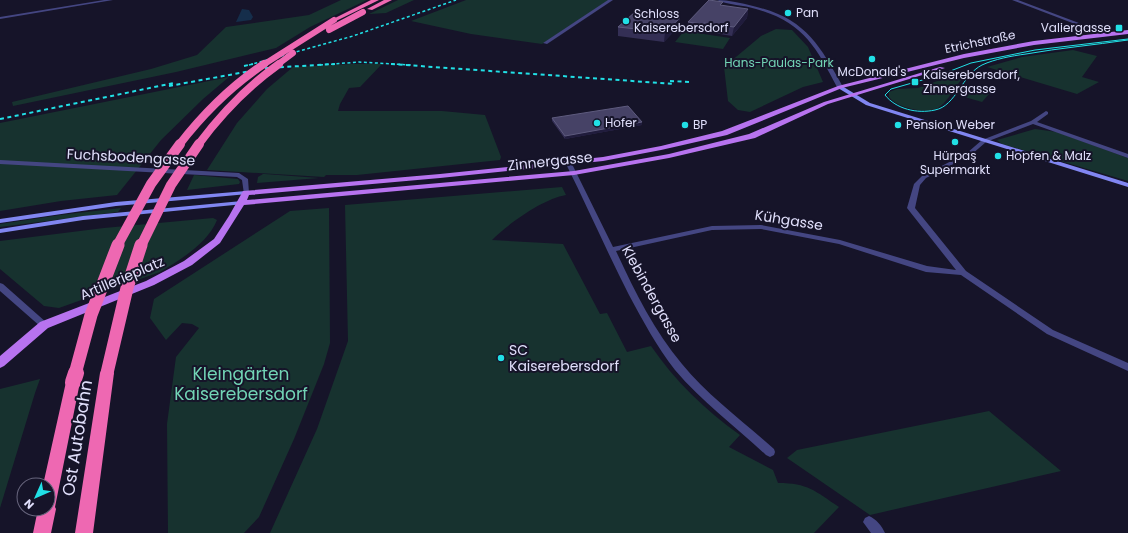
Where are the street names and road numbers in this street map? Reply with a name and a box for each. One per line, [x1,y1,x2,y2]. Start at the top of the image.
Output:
street label: Etrichstraße [943,26,1017,57]
street label: Fuchsbodengasse [66,144,196,170]
street label: Zinnergasse [507,147,594,175]
street label: Kühgasse [754,205,825,235]
street label: Klebindergasse [617,242,687,346]
street label: Artillerieplatz [77,251,167,305]
street label: Ost Autobahn [56,378,98,498]

